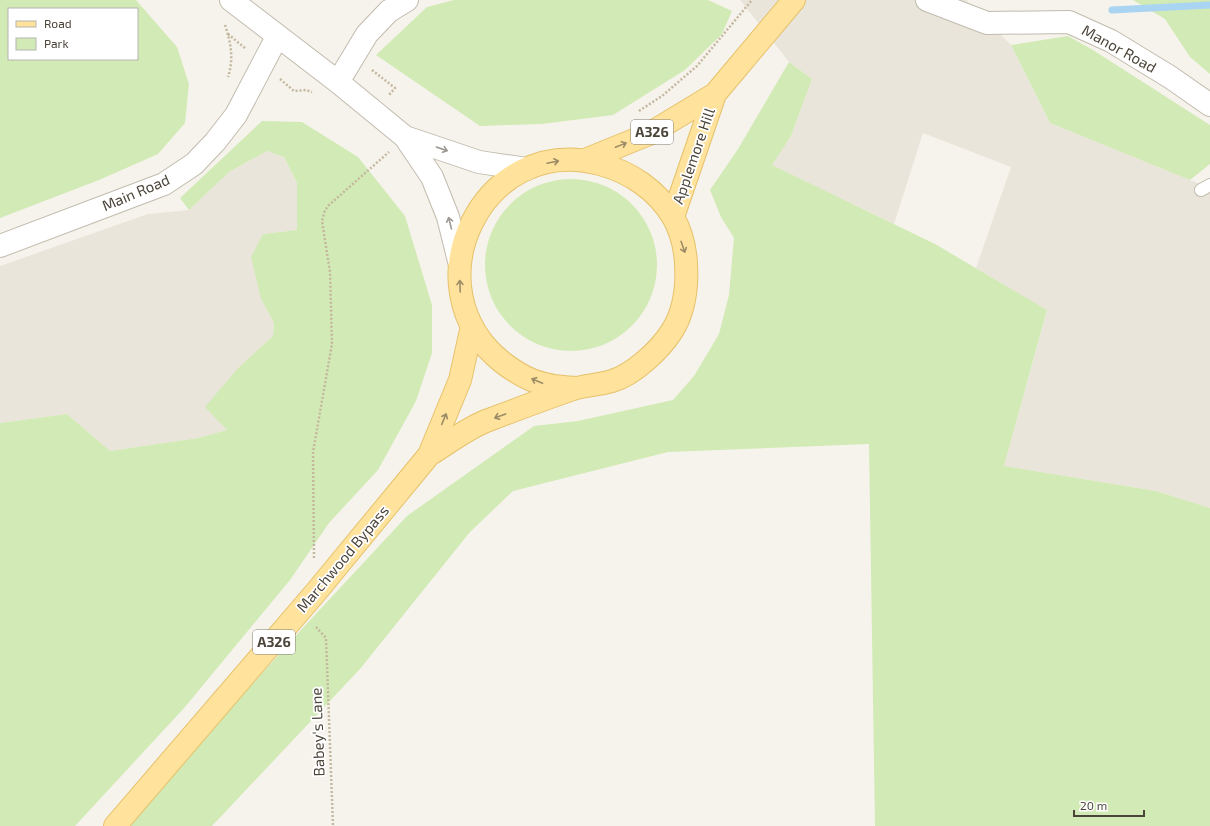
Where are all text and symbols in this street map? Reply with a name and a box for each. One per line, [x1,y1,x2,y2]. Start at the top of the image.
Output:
legend [8,8,138,60]
text: Road [44,16,72,30]
street label: Manor Road [1079,20,1160,76]
text: Park [44,36,69,50]
street label: Applemore Hill [668,105,718,206]
road number: A326 [631,120,673,144]
one-way arrow [615,141,627,148]
one-way arrow [436,146,449,153]
one-way arrow [547,157,560,165]
street label: Main Road [99,170,172,214]
one-way arrow [445,217,453,230]
one-way arrow [680,241,688,253]
one-way arrow [457,280,464,293]
one-way arrow [532,377,544,385]
one-way arrow [441,413,448,425]
one-way arrow [494,413,506,421]
street label: Marchwood Bypass [292,501,392,615]
road number: A326 [253,630,295,654]
street label: Babey's Lane [306,687,328,777]
scale bar [1074,792,1144,818]
text: 20 m [1080,798,1107,812]

